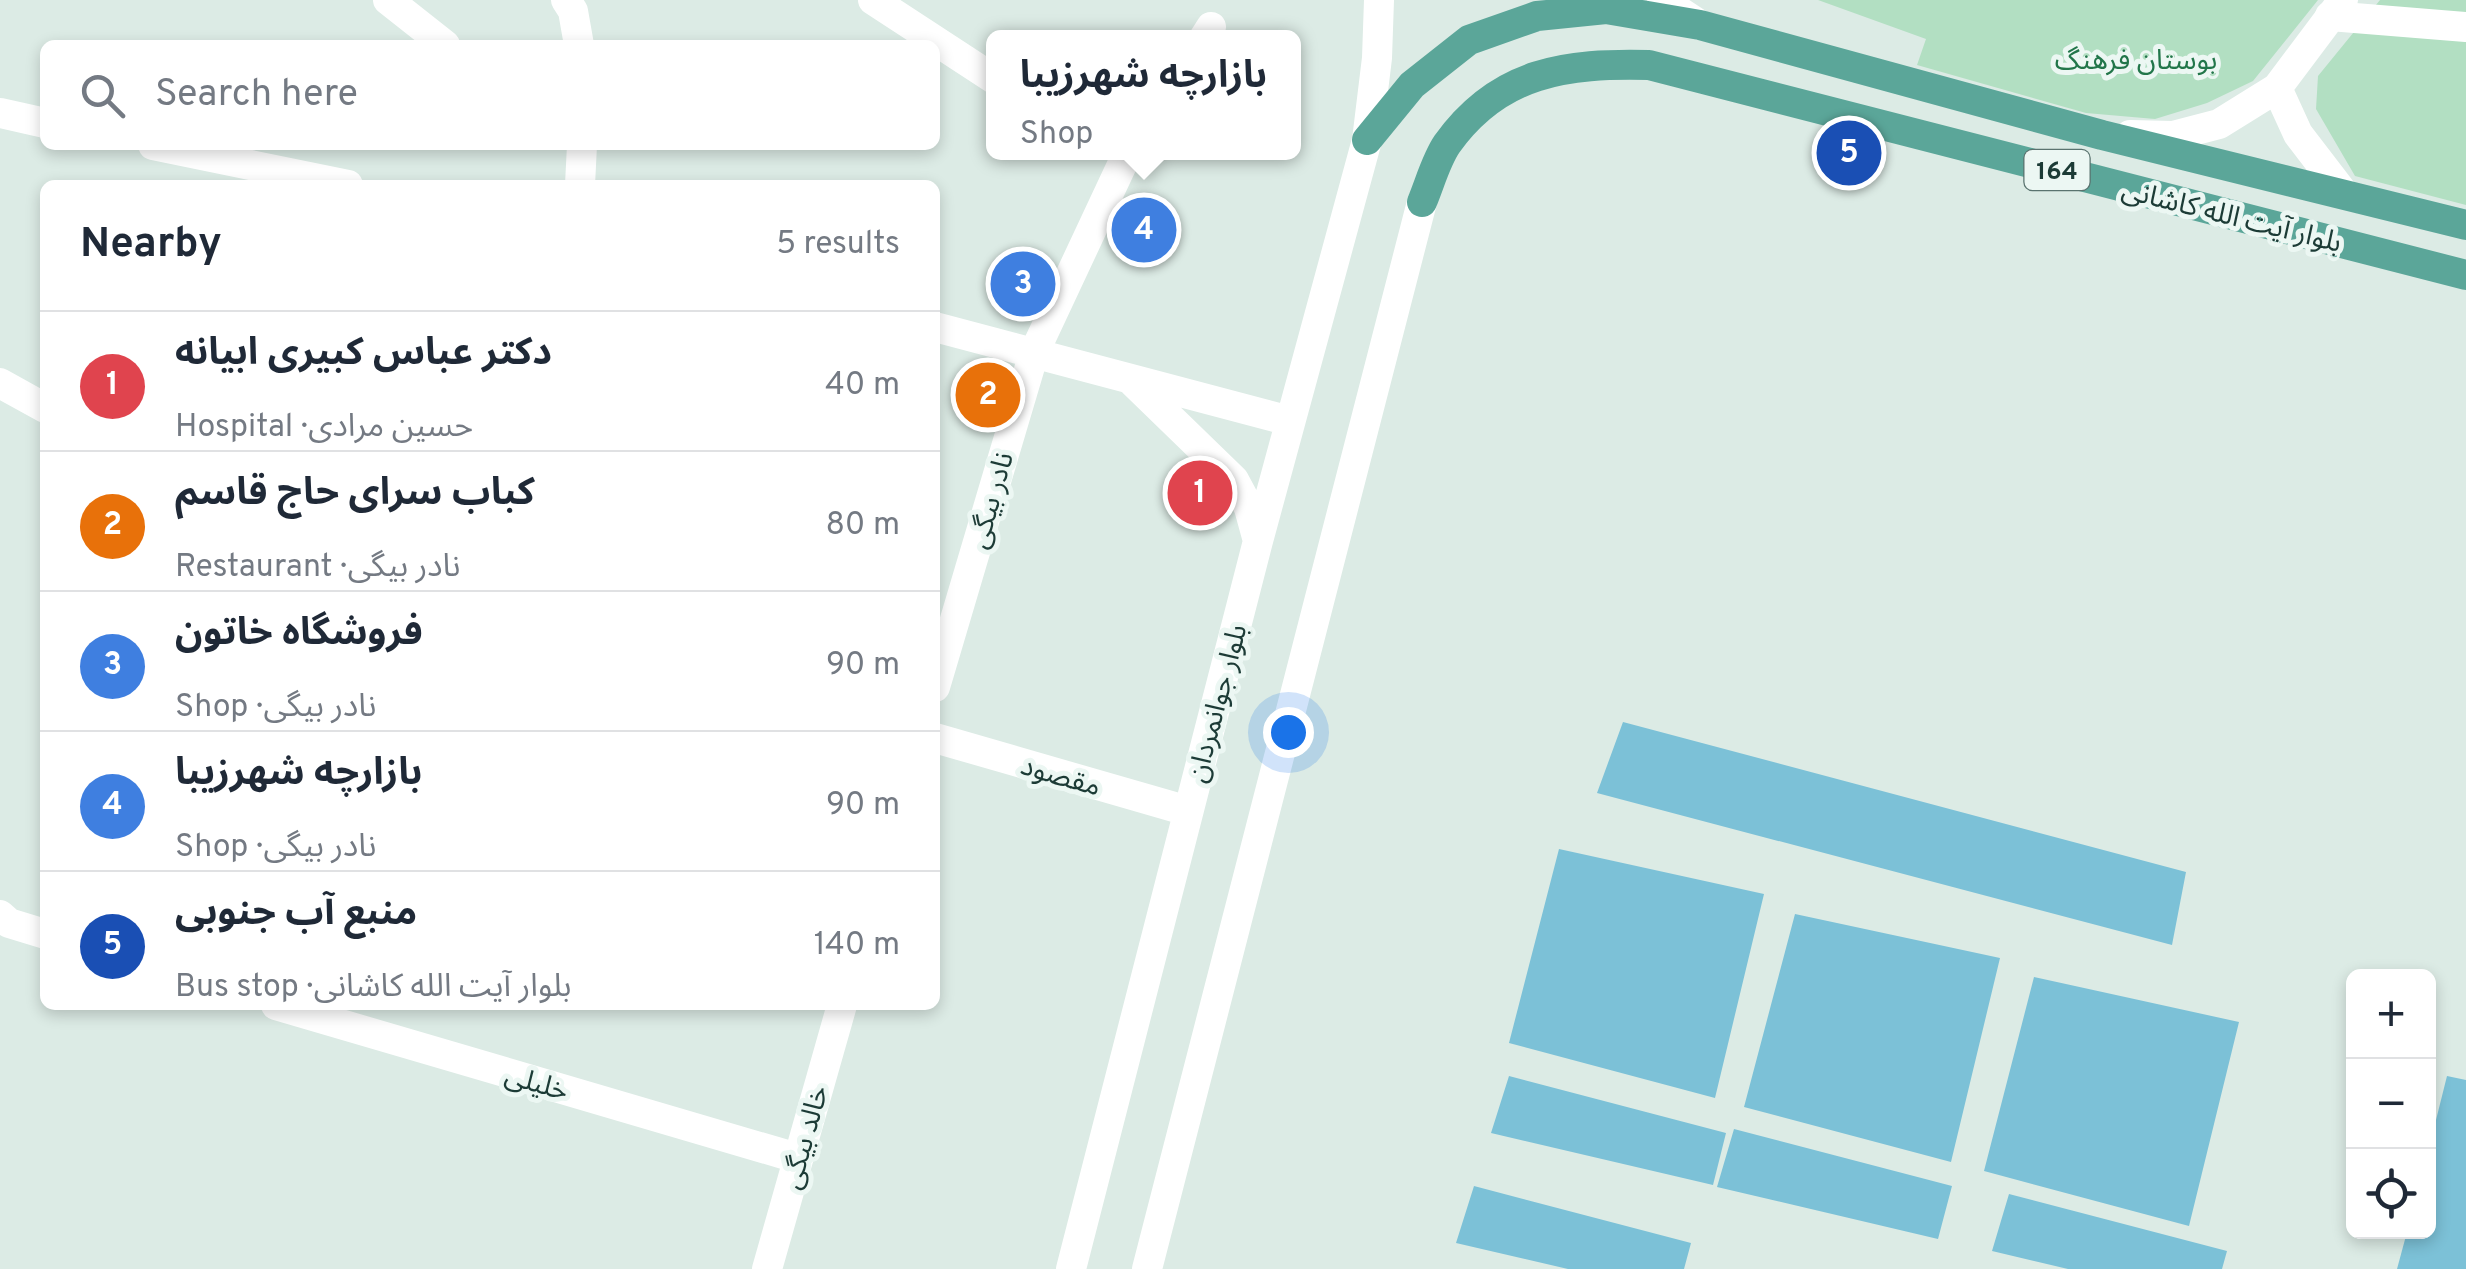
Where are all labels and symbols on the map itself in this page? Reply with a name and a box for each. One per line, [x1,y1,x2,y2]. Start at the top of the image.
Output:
park label: بوستان فرهنگ [2055,44,2217,80]
pin: 5 [1816,116,1882,190]
road number: 164 [2024,150,2090,190]
street label: بلوار آیت الله کاشانی [2118,173,2345,263]
pin: 4 [1112,192,1176,268]
pin: 3 [990,246,1056,322]
pin: 2 [956,358,1020,432]
street label: نادر بیگی [962,448,1024,553]
pin: 1 [1168,456,1232,530]
street label: بلوار جوانمردان [1181,621,1257,787]
your location [1263,707,1314,758]
street label: مقصود [1016,749,1104,806]
street label: خلیلی [500,1059,572,1111]
street label: خالد بیگی [775,1082,839,1194]

